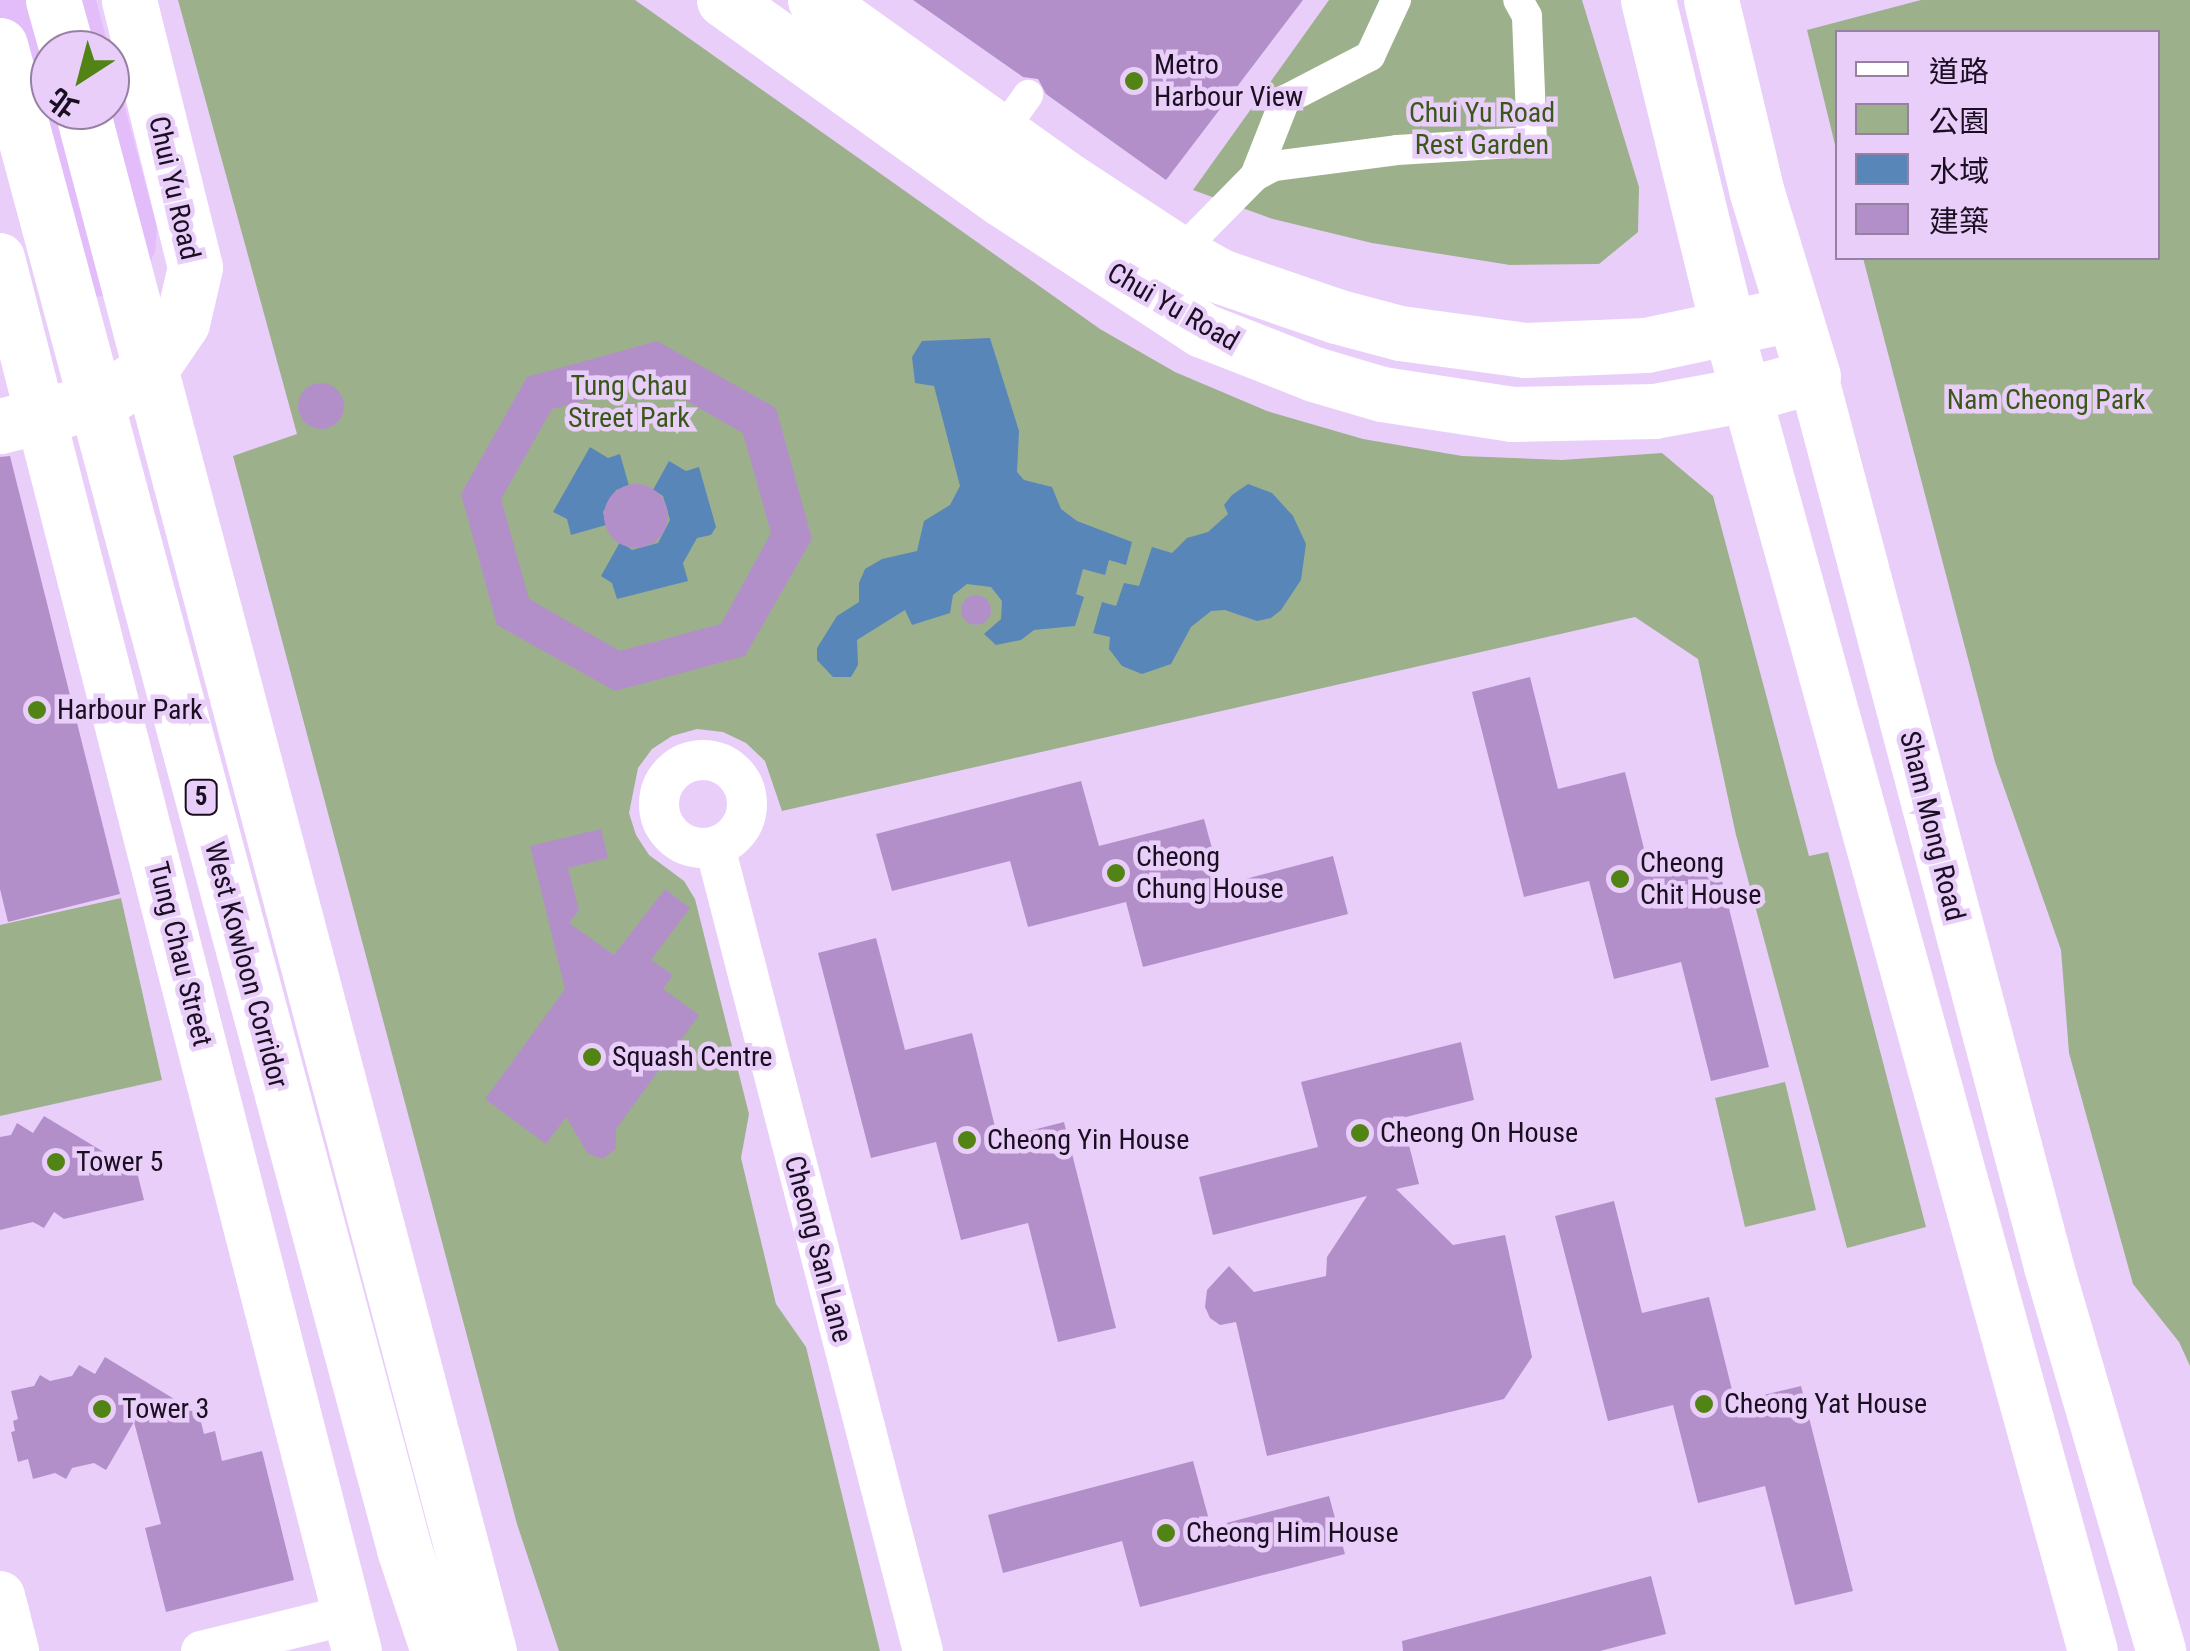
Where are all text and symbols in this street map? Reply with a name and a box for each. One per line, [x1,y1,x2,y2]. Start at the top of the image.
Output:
north arrow [30,30,130,130]
legend [1835,30,2160,260]
place label: Metro Harbour View [1154,48,1303,114]
text: 道路 [1929,54,1989,89]
marker: Metro Harbour View [1123,70,1145,92]
text: 北 [42,81,84,125]
park label: Chui Yu Road Rest Garden [1409,96,1555,162]
text: 公園 [1929,104,1989,139]
street label: Chui Yu Road [141,113,207,263]
text: 水域 [1929,154,1989,189]
text: 建築 [1929,204,1989,239]
street label: Chui Yu Road [1101,256,1245,358]
park label: Tung Chau Street Park [568,369,690,435]
park label: Nam Cheong Park [1947,383,2145,417]
place label: Harbour Park [57,693,203,727]
marker: Harbour Park [26,699,48,721]
street label: Sham Mong Road [1892,728,1972,924]
road number: 5 [184,777,218,817]
street label: West Kowloon Corridor [197,838,295,1092]
place label: Cheong Chung House [1136,840,1284,906]
place label: Cheong Chit House [1640,846,1761,912]
street label: Tung Chau Street [141,858,219,1050]
marker: Cheong Chung House [1105,862,1127,884]
marker: Cheong Chit House [1609,868,1631,890]
place label: Squash Centre [612,1040,772,1074]
marker: Squash Centre [581,1046,603,1068]
place label: Cheong On House [1380,1116,1578,1150]
marker: Cheong On House [1349,1122,1371,1144]
place label: Cheong Yin House [987,1123,1189,1157]
marker: Cheong Yin House [956,1129,978,1151]
place label: Tower 5 [76,1145,163,1179]
marker: Tower 5 [45,1151,67,1173]
street label: Cheong San Lane [777,1152,859,1346]
place label: Cheong Yat House [1724,1387,1927,1421]
place label: Tower 3 [122,1392,209,1426]
marker: Cheong Yat House [1693,1393,1715,1415]
marker: Tower 3 [91,1398,113,1420]
place label: Cheong Him House [1186,1516,1399,1550]
marker: Cheong Him House [1155,1522,1177,1544]

